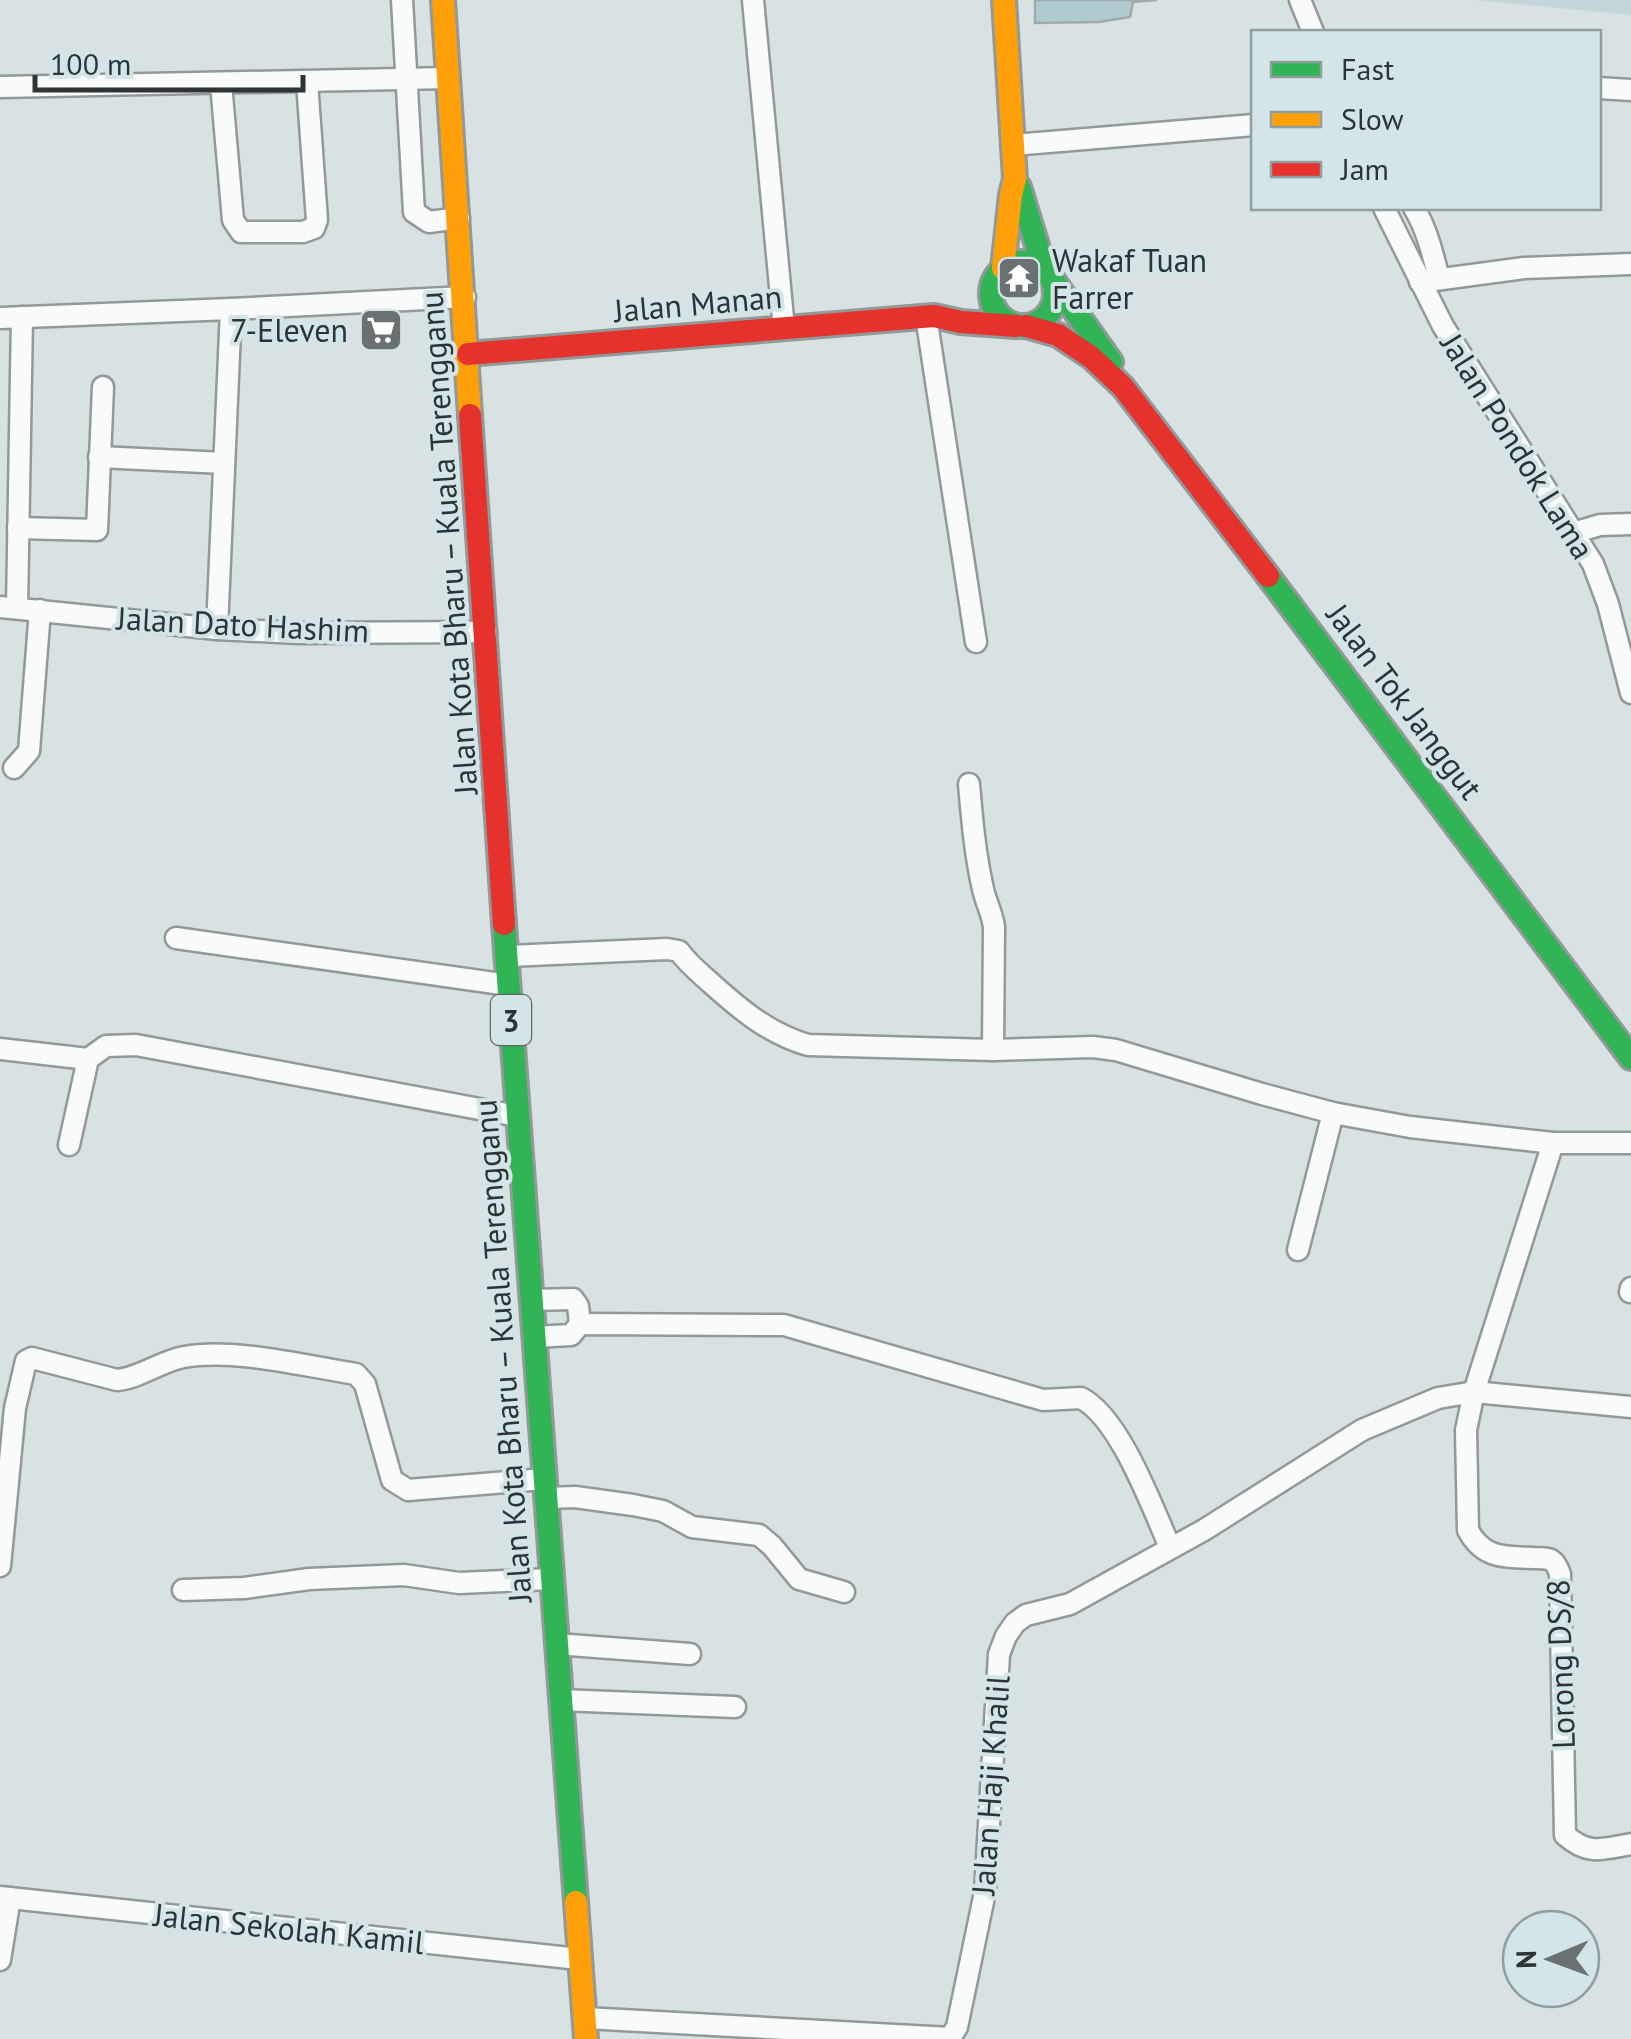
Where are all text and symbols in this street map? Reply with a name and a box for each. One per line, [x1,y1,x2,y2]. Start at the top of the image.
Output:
scale bar [35,30,302,92]
legend [1251,30,1601,210]
text: 100 m [50,44,131,83]
text: Fast [1341,49,1394,88]
text: Slow [1341,99,1404,138]
text: Jam [1339,149,1389,188]
place label: Wakaf Tuan Farrer [1052,239,1207,318]
temple icon: Wakaf Tuan Farrer [996,255,1042,301]
street label: Jalan Manan [610,275,784,331]
street label: Jalan Kota Bharu – Kuala Terengganu [409,290,487,798]
supermarket icon: 7-Eleven [358,307,404,353]
place label: 7-Eleven [230,309,348,351]
street label: Jalan Pondok Lama [1431,323,1604,567]
street label: Jalan Tok Janggut [1317,593,1492,807]
street label: Jalan Dato Hashim [114,596,370,652]
road number: 3 [491,995,531,1045]
street label: Jalan Kota Bharu – Kuala Terengganu [463,1098,541,1606]
street label: Lorong DS/8 [1536,1578,1584,1750]
street label: Jalan Haji Khalil [961,1673,1019,1898]
street label: Jalan Sekolah Kamil [150,1893,427,1963]
north arrow [1501,1909,1601,2009]
text: N [1507,1950,1544,1969]

